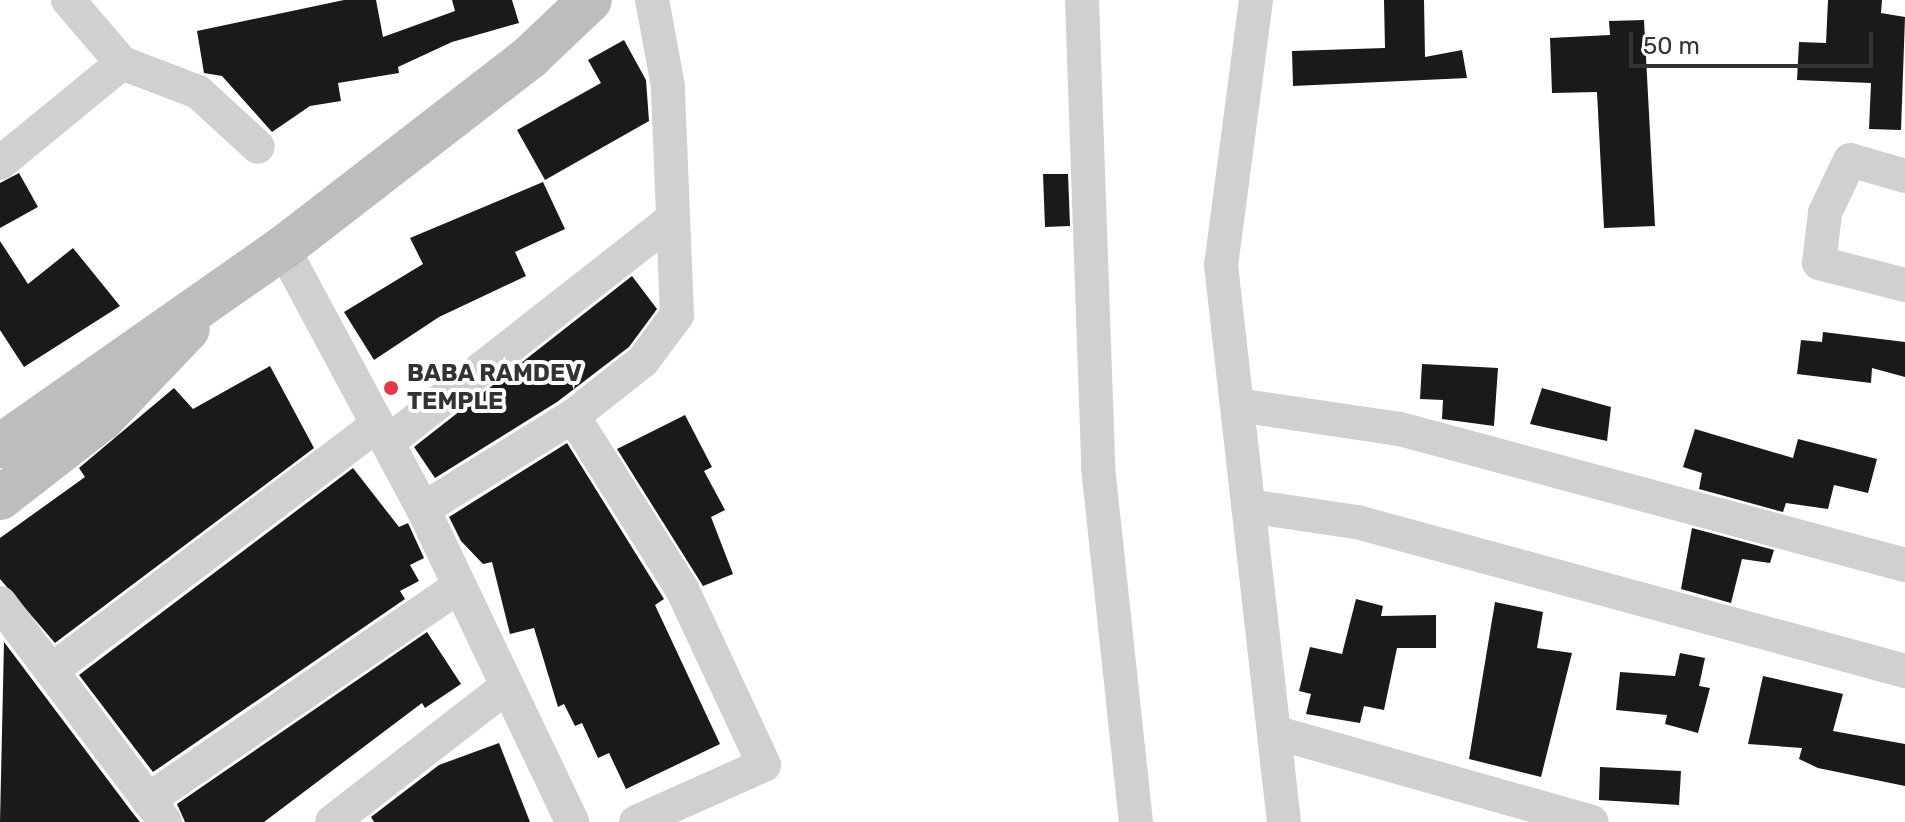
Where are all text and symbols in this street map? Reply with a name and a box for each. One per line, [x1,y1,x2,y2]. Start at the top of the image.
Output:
scale bar [1633,16,1877,66]
text: 50 m [1643,32,1700,60]
place label: BABA RAMDEV TEMPLE [407,360,582,416]
marker: BABA RAMDEV TEMPLE [382,379,400,397]

